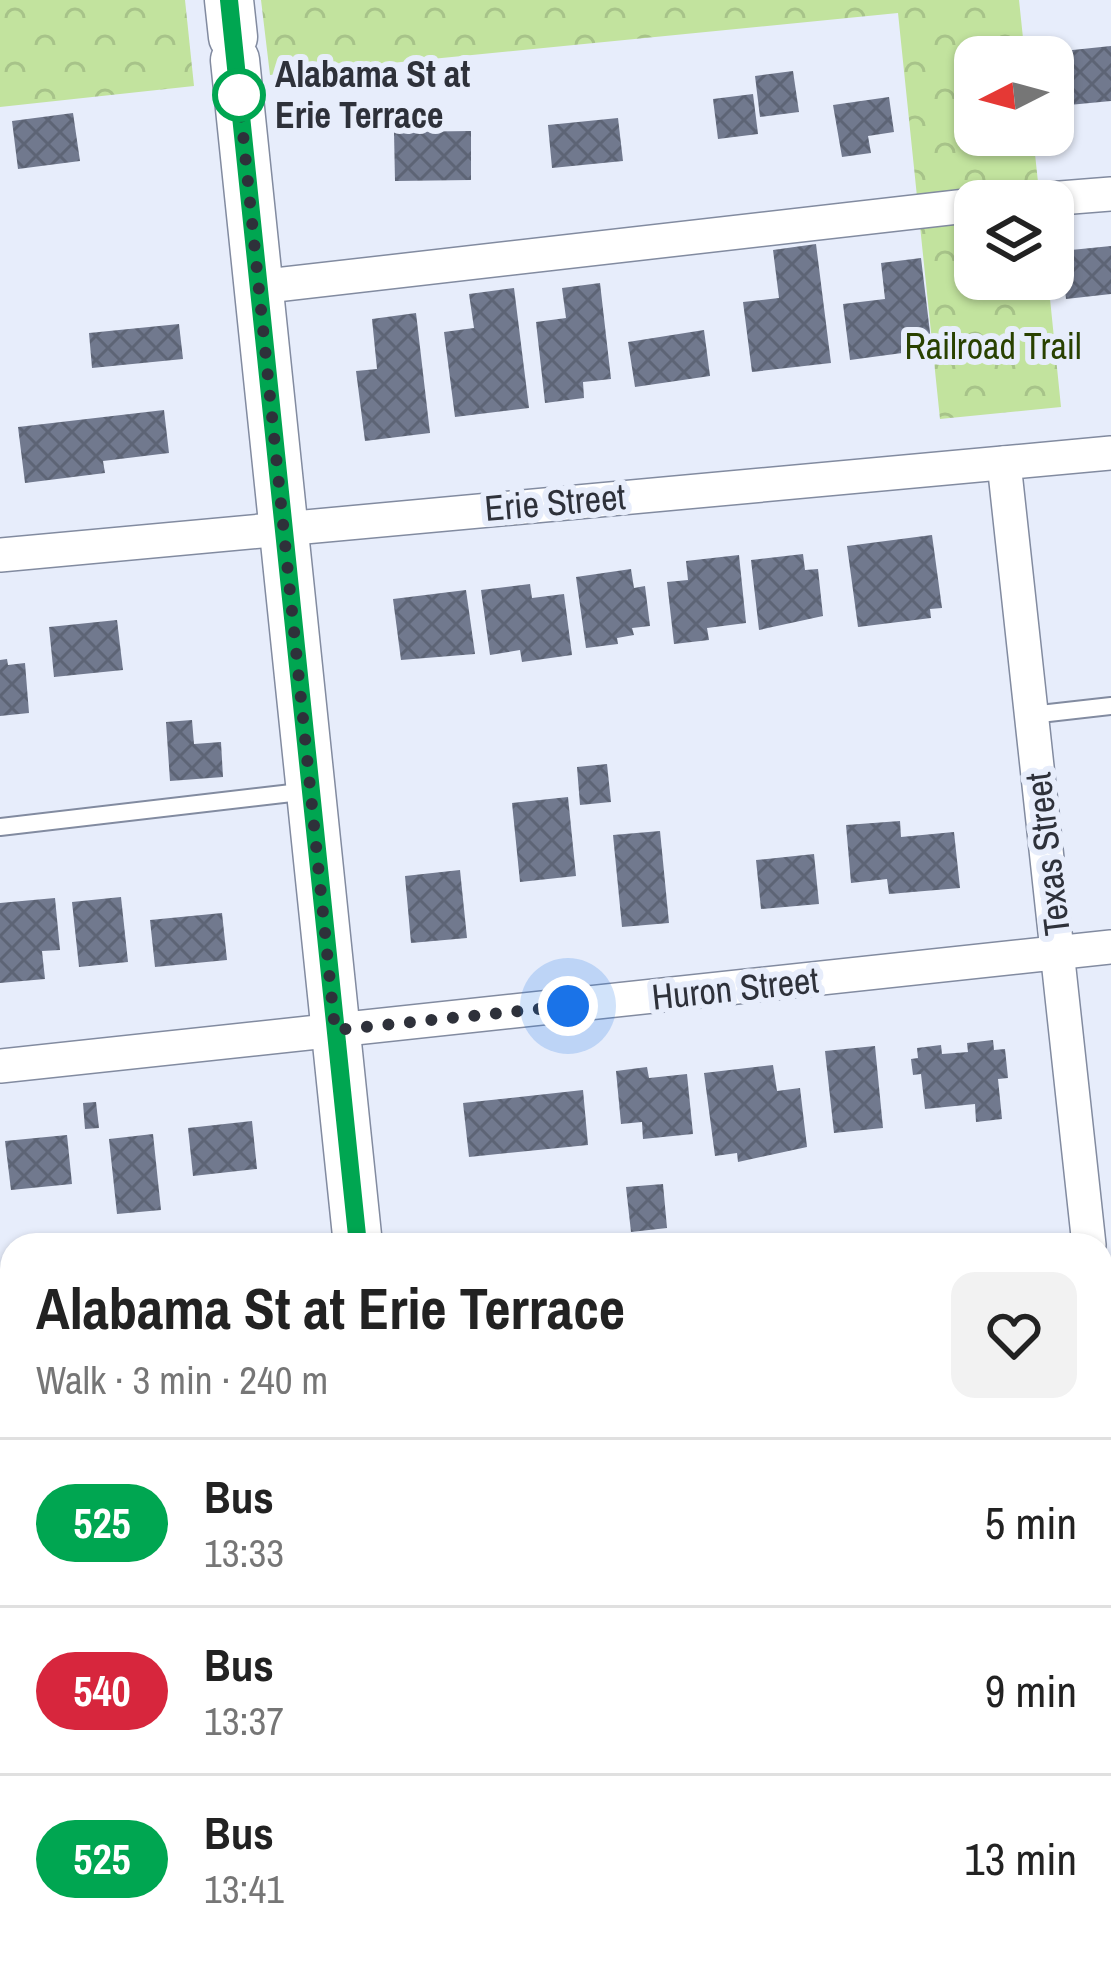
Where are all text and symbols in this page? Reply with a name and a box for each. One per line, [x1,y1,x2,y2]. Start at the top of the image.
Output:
north arrow [954,36,1074,156]
map controls [954,36,1074,300]
place label: Alabama St at Erie Terrace [275,50,470,139]
marker: Alabama St at Erie Terrace [214,70,264,120]
button: layers [954,180,1074,300]
park label: Railroad Trail [904,322,1082,370]
street label: Erie Street [483,472,627,532]
street label: Texas Street [1013,770,1081,938]
street label: Huron Street [649,955,821,1021]
your location [538,976,598,1036]
text: Alabama St at Erie Terrace [36,1270,625,1347]
button: heart [951,1272,1077,1398]
text: Walk · 3 min · 240 m [36,1354,328,1406]
text: Bus [204,1466,274,1527]
text: 5 min [985,1492,1077,1553]
text: 525 [73,1495,131,1551]
text: 13:33 [204,1527,284,1579]
text: Bus [204,1634,274,1695]
text: 9 min [985,1660,1077,1721]
text: 540 [73,1663,131,1719]
text: 13:37 [204,1695,284,1747]
text: Bus [204,1802,274,1863]
text: 13 min [964,1828,1077,1889]
text: 525 [73,1831,131,1887]
text: 13:41 [204,1863,284,1915]

